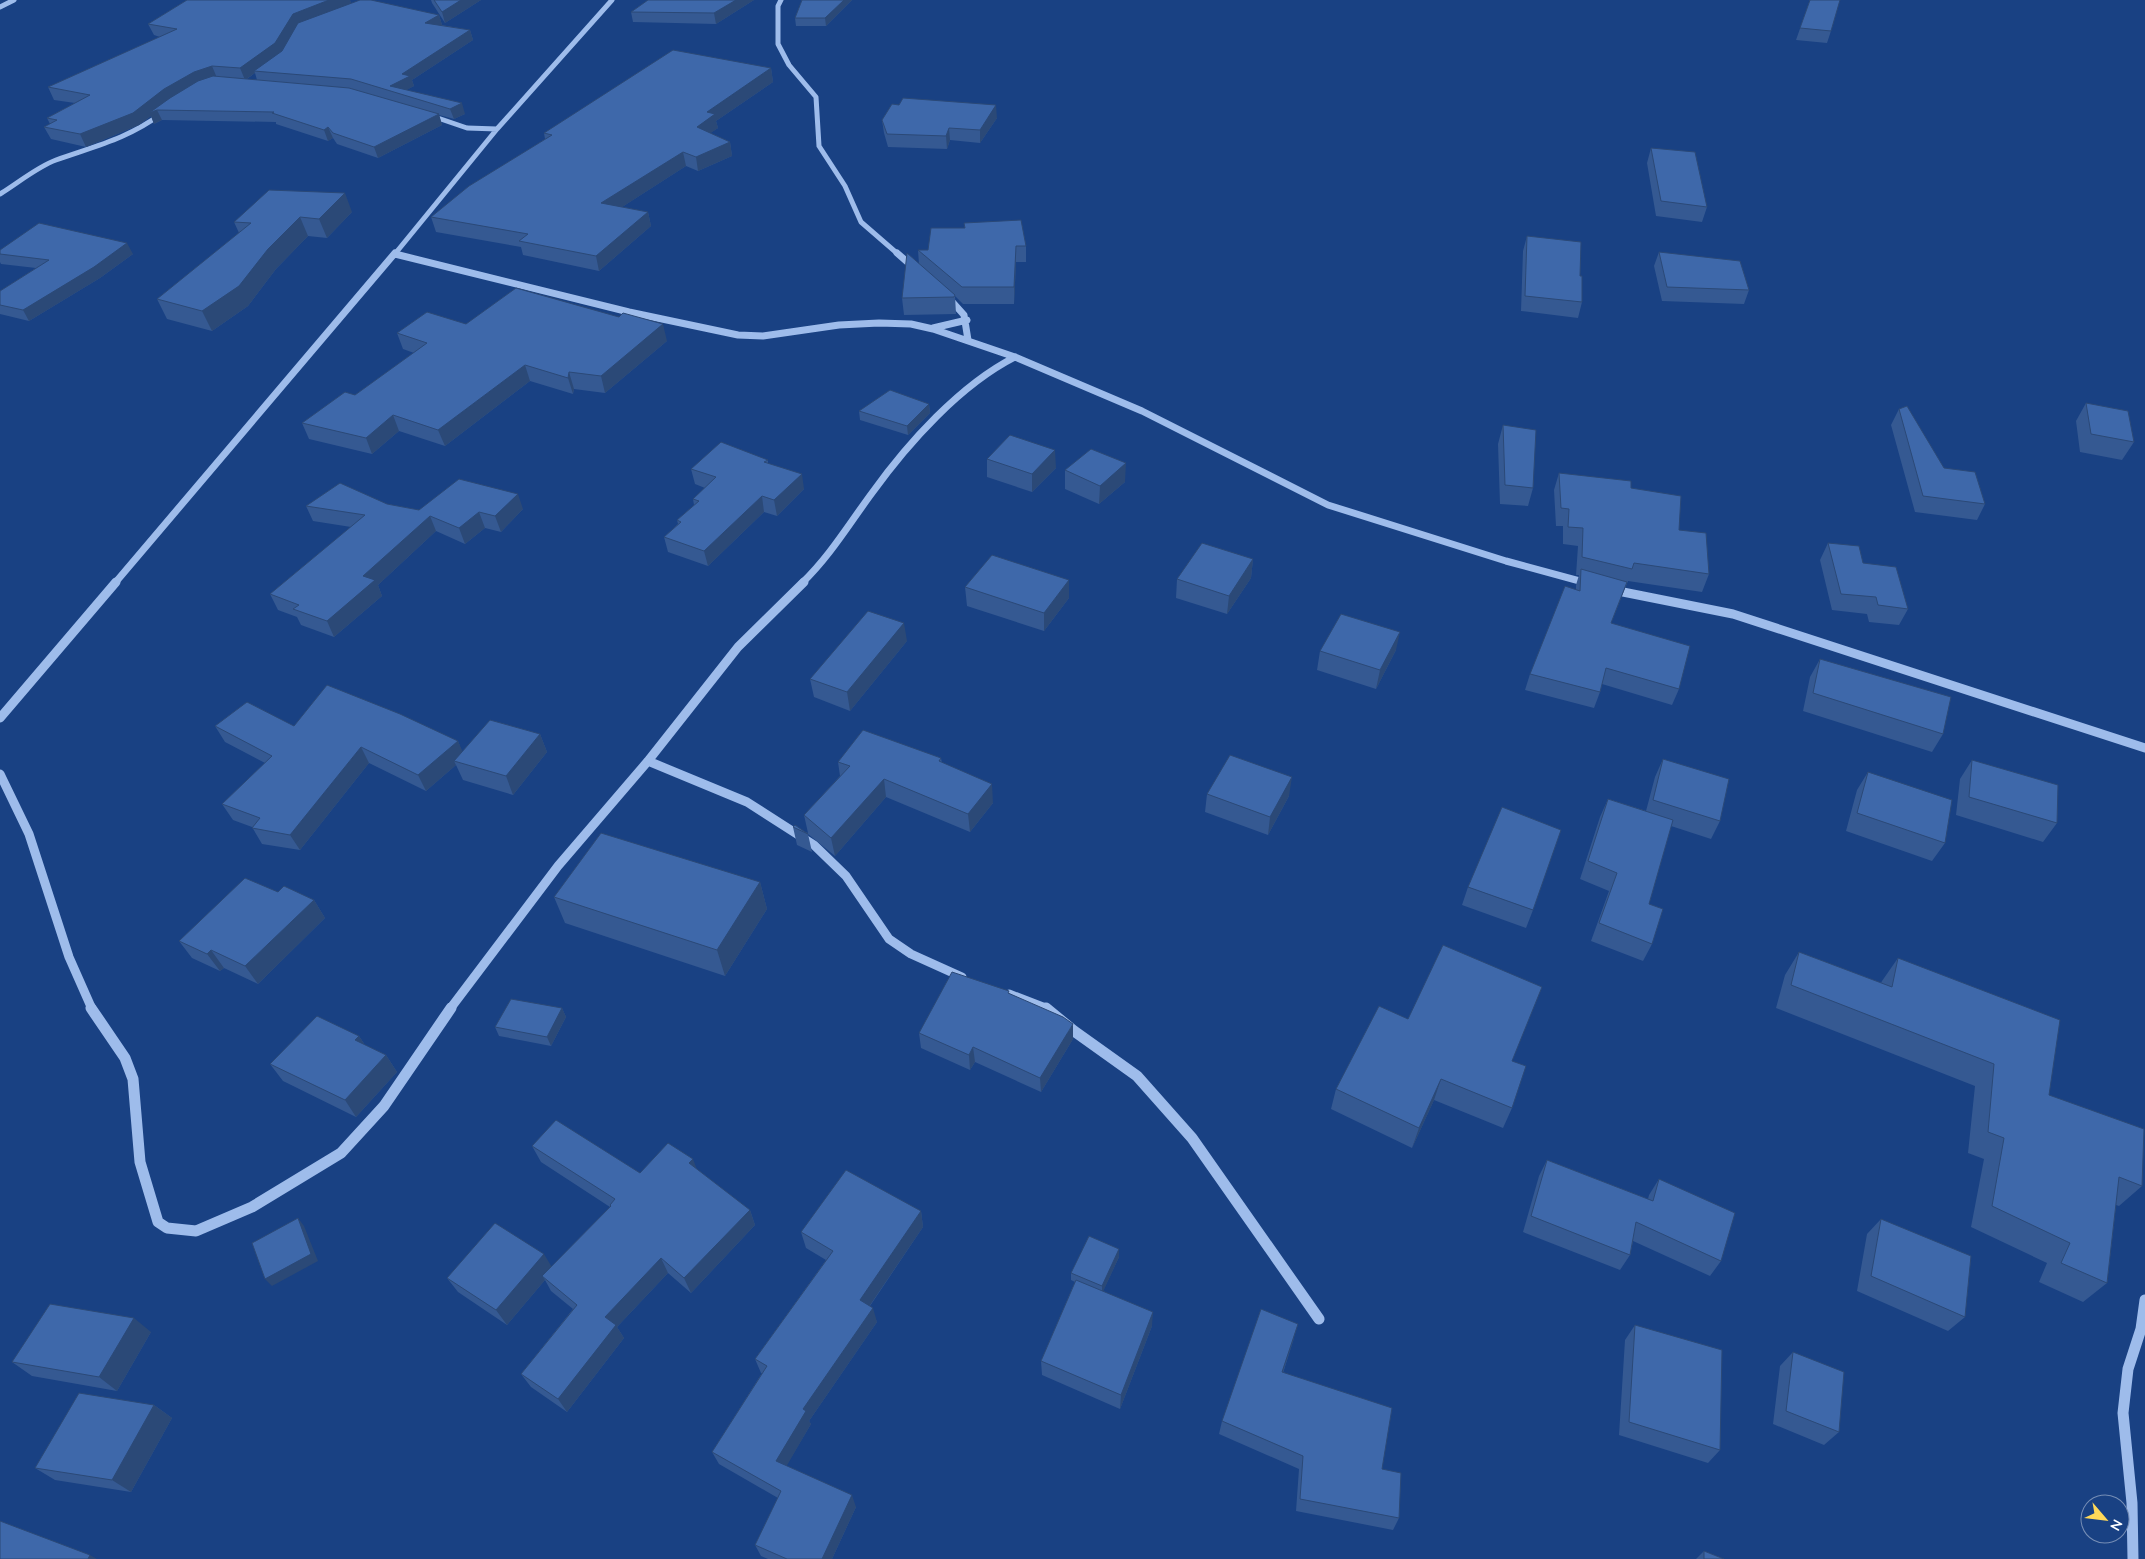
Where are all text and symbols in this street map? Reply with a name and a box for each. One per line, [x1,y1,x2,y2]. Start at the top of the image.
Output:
north arrow [2080,1494,2130,1544]
text: N [2106,1516,2127,1534]

